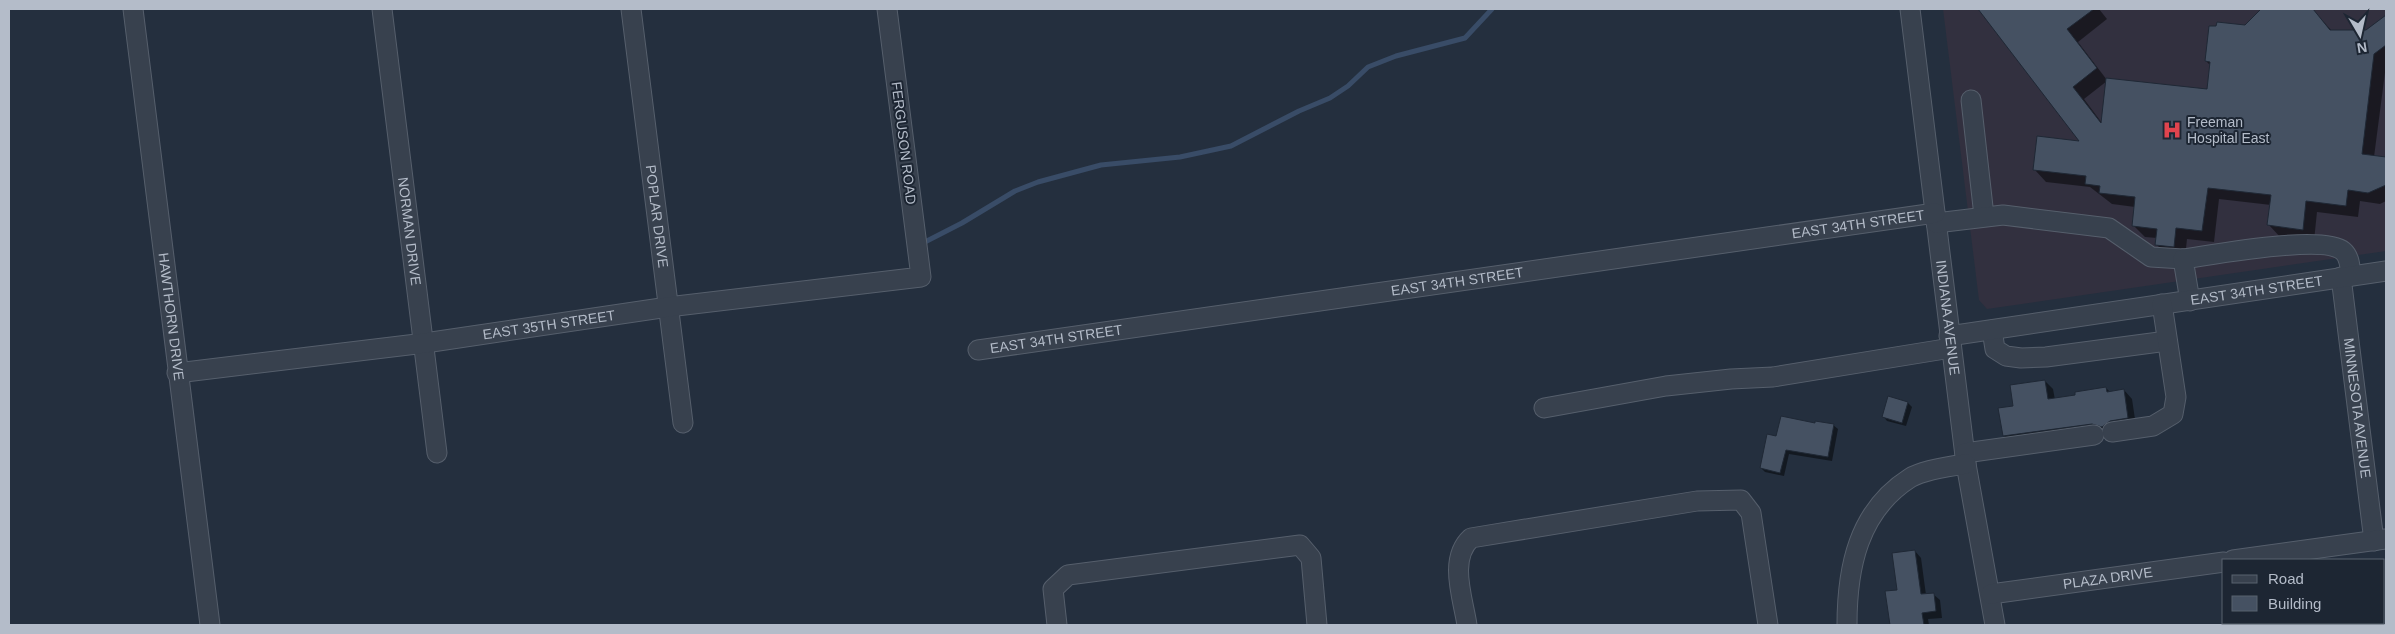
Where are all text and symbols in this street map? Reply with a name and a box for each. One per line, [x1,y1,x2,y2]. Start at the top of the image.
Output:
north arrow [2335,10,2385,60]
text: N [2356,39,2368,57]
street label: FERGUSON ROAD [889,81,919,205]
place label: Freeman Hospital East [2187,114,2270,146]
hospital icon: Freeman Hospital East [2161,119,2183,141]
street label: POPLAR DRIVE [643,164,671,269]
street label: NORMAN DRIVE [395,176,424,286]
street label: EAST 34TH STREET [1791,207,1926,241]
street label: HAWTHORN DRIVE [156,252,187,381]
street label: INDIANA AVENUE [1933,259,1963,376]
street label: EAST 34TH STREET [1390,264,1525,299]
street label: EAST 34TH STREET [2189,272,2324,308]
street label: EAST 35TH STREET [482,307,617,342]
street label: EAST 34TH STREET [989,321,1124,356]
street label: MINNESOTA AVENUE [2341,337,2374,479]
legend [2222,559,2385,624]
street label: PLAZA DRIVE [2062,564,2154,592]
text: Road [2268,570,2304,587]
text: Building [2268,595,2321,612]

